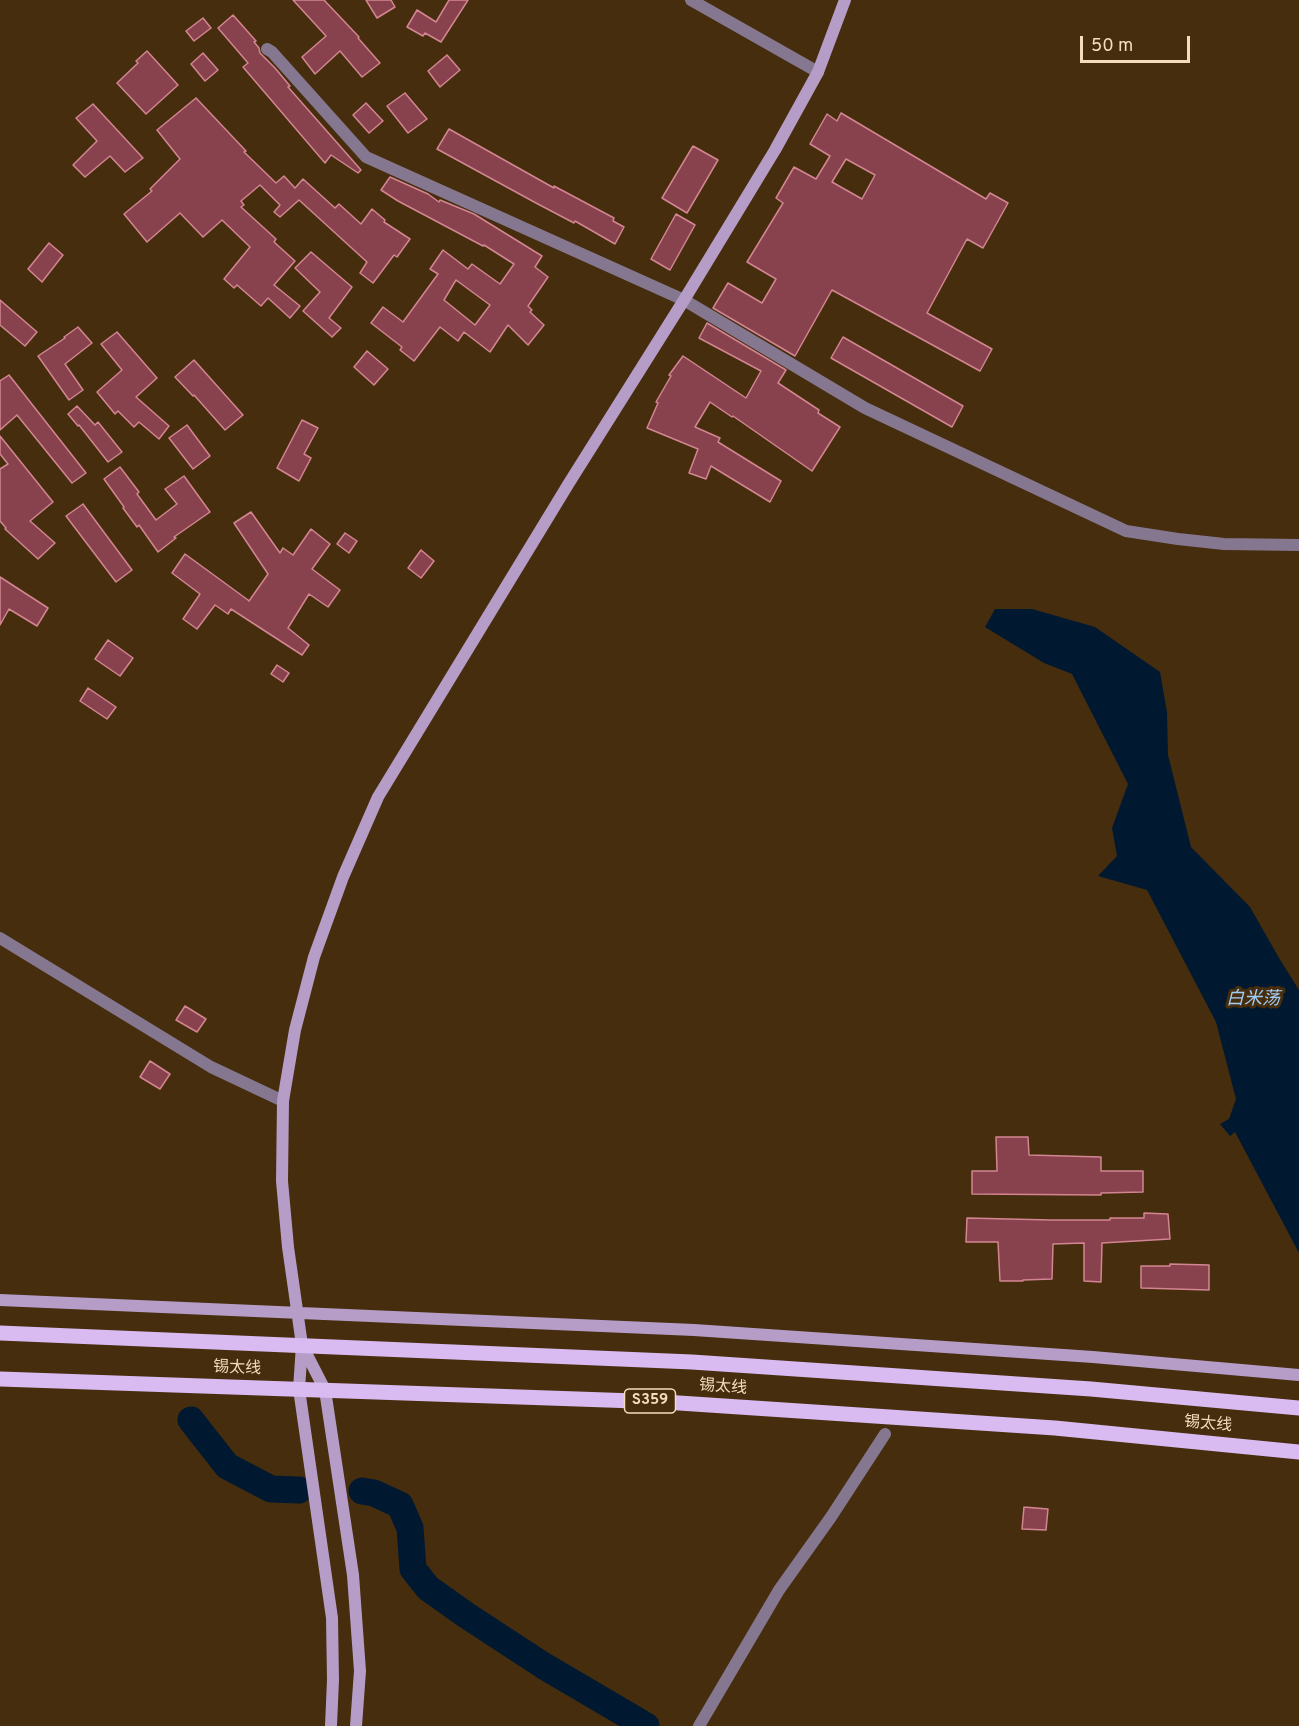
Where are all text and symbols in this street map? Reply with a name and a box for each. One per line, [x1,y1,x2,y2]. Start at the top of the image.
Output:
scale bar [1083,24,1192,62]
text: 50 m [1091,35,1133,58]
water label: 白米荡 [1226,989,1280,1011]
street label: 锡太线 [213,1359,261,1379]
street label: 锡太线 [698,1377,748,1399]
road number: S359 [624,1389,676,1413]
street label: 锡太线 [1183,1413,1233,1437]

